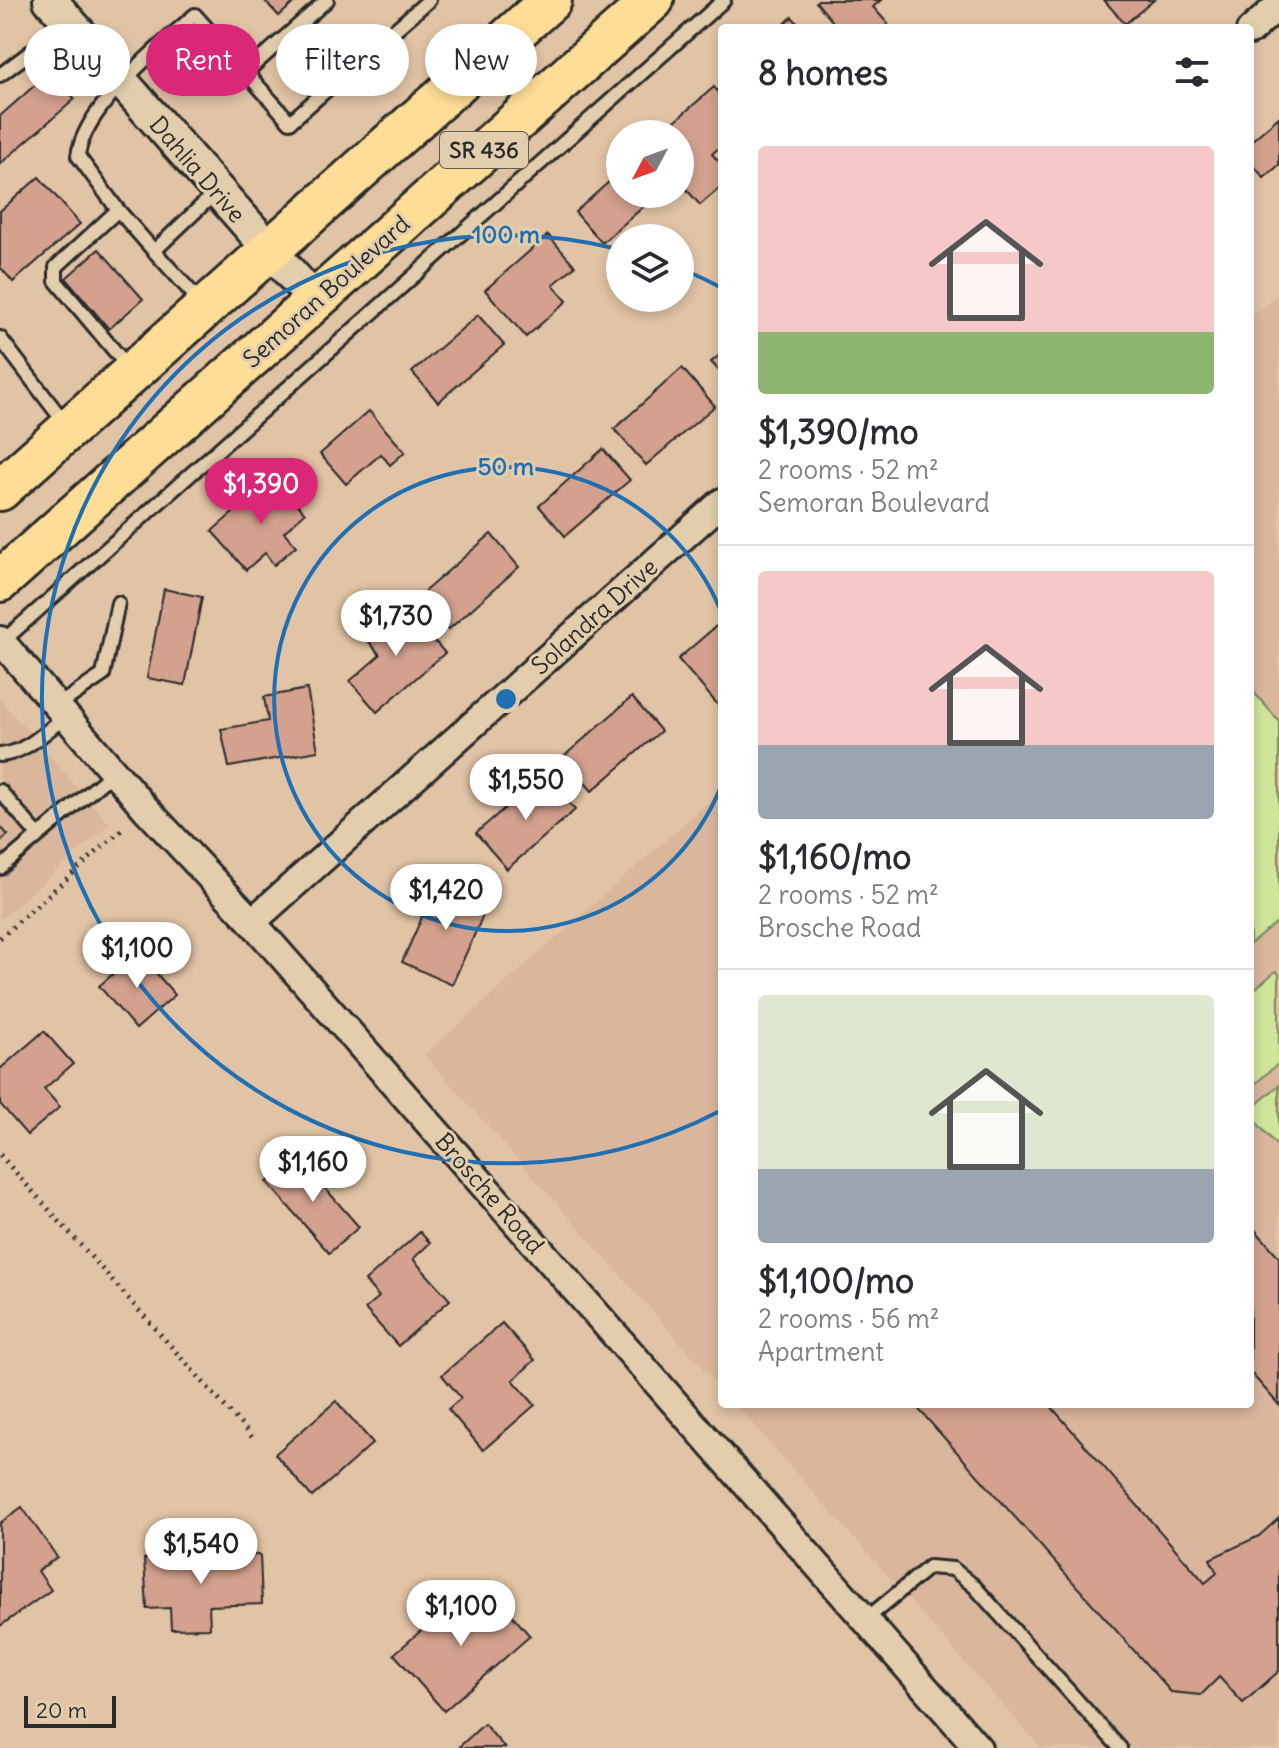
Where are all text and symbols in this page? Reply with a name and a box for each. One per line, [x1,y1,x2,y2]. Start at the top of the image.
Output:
chip: Buy [24,24,130,96]
chip: Rent [146,24,260,96]
chip: Filters [276,24,409,96]
chip: New [425,24,537,96]
icon: filters [1170,50,1214,94]
text: 8 homes [758,51,888,94]
street label: Dahlia Drive [144,110,252,228]
north arrow [606,120,694,208]
map controls [606,120,694,312]
road number: SR 436 [440,132,528,168]
icon: home [914,198,1058,342]
street label: Semoran Boulevard [236,208,416,374]
text: 100 m [472,219,540,249]
button: layers [606,224,694,312]
text: $1,390/mo [758,410,919,453]
text: 50 m [478,451,534,481]
text: 2 rooms · 52 m² [758,453,939,486]
pin: $1,390 [196,458,326,526]
text: $1,390 [223,467,299,500]
text: Semoran Boulevard [758,486,990,519]
street label: Solandra Drive [525,551,663,681]
pin: $1,730 [331,590,461,658]
text: $1,730 [359,599,433,632]
icon: home [914,623,1058,767]
centre of rings [492,685,520,713]
pin: $1,550 [461,754,591,822]
text: $1,550 [488,763,564,796]
text: $1,160/mo [758,835,911,878]
pin: $1,420 [381,864,511,932]
text: $1,420 [408,873,484,906]
text: 2 rooms · 52 m² [758,878,939,911]
text: Brosche Road [758,911,921,944]
pin: $1,100 [72,922,202,990]
text: $1,100 [100,931,174,964]
icon: home [914,1047,1058,1191]
street label: Brosche Road [429,1126,551,1260]
pin: $1,160 [248,1136,378,1204]
text: $1,160 [277,1145,349,1178]
text: $1,100/mo [758,1259,914,1302]
text: 2 rooms · 56 m² [758,1302,939,1335]
text: Apartment [758,1335,884,1368]
pin: $1,540 [136,1518,266,1586]
text: $1,540 [163,1527,239,1560]
pin: $1,100 [396,1580,526,1648]
text: $1,100 [424,1589,498,1622]
scale bar [24,1692,116,1728]
text: 20 m [36,1696,87,1724]

